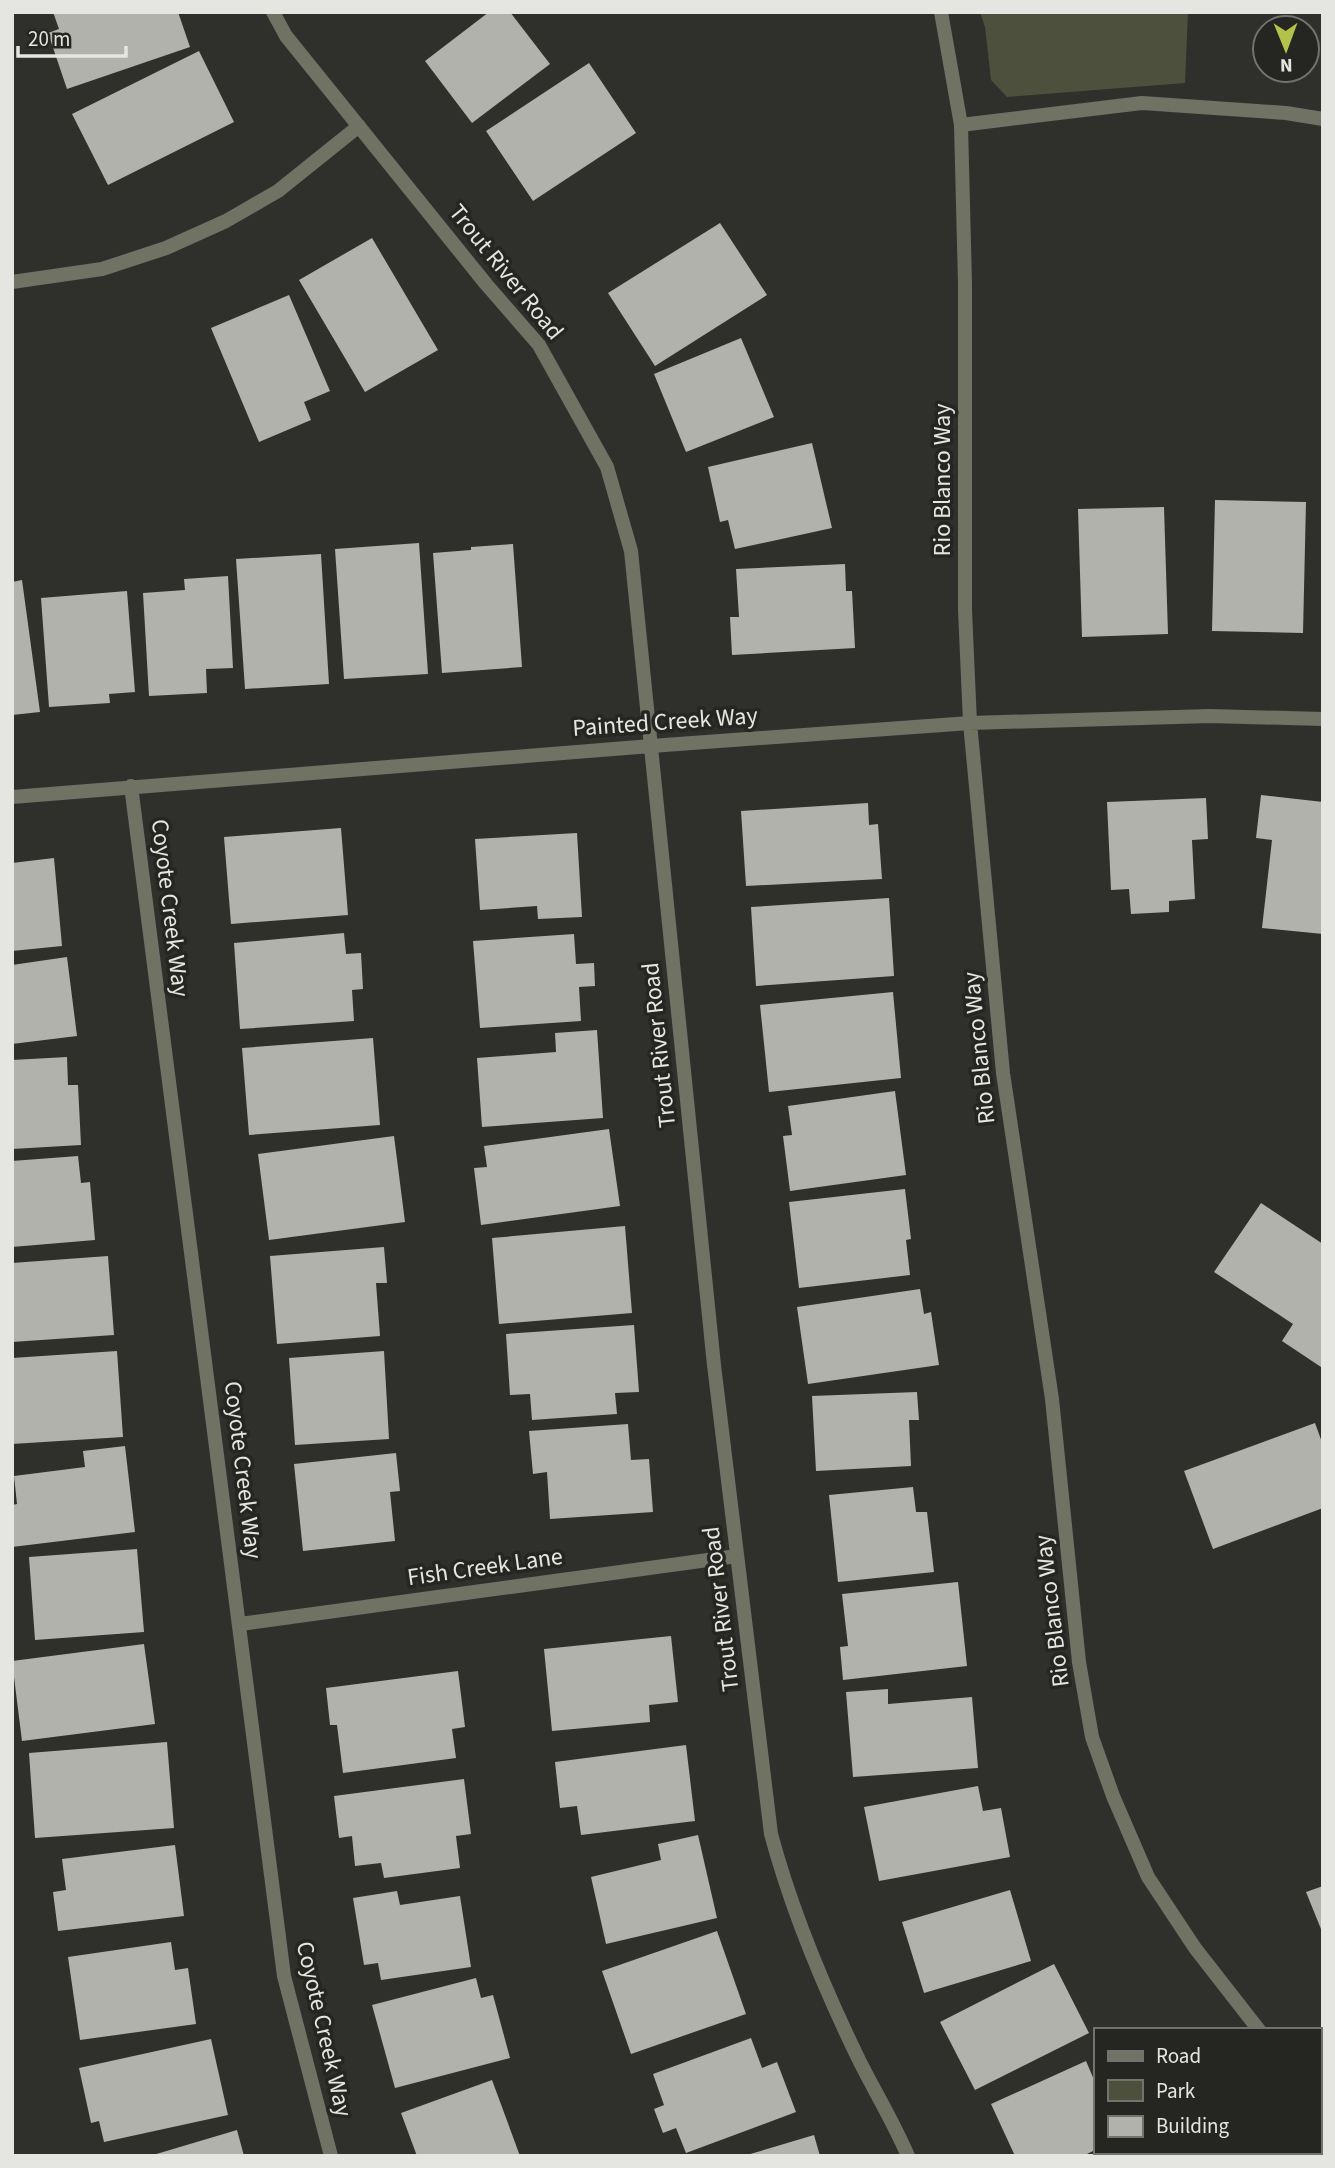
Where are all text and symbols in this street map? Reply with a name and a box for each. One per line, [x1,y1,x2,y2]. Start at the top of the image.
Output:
scale bar [18,14,126,58]
north arrow [1251,14,1321,84]
text: 20 m [28,24,70,54]
text: N [1280,51,1293,78]
street label: Trout River Road [440,196,572,348]
street label: Rio Blanco Way [925,404,960,556]
street label: Painted Creek Way [571,698,759,746]
street label: Coyote Creek Way [142,817,198,999]
street label: Trout River Road [633,961,685,1129]
street label: Rio Blanco Way [954,970,1004,1126]
street label: Coyote Creek Way [215,1379,271,1561]
street label: Trout River Road [694,1524,748,1694]
street label: Rio Blanco Way [1025,1533,1079,1689]
street label: Fish Creek Lane [405,1539,565,1595]
street label: Coyote Creek Way [287,1938,361,2120]
legend [1094,2028,1321,2154]
text: Road [1156,2041,1201,2071]
text: Park [1156,2076,1196,2106]
text: Building [1156,2111,1230,2141]

